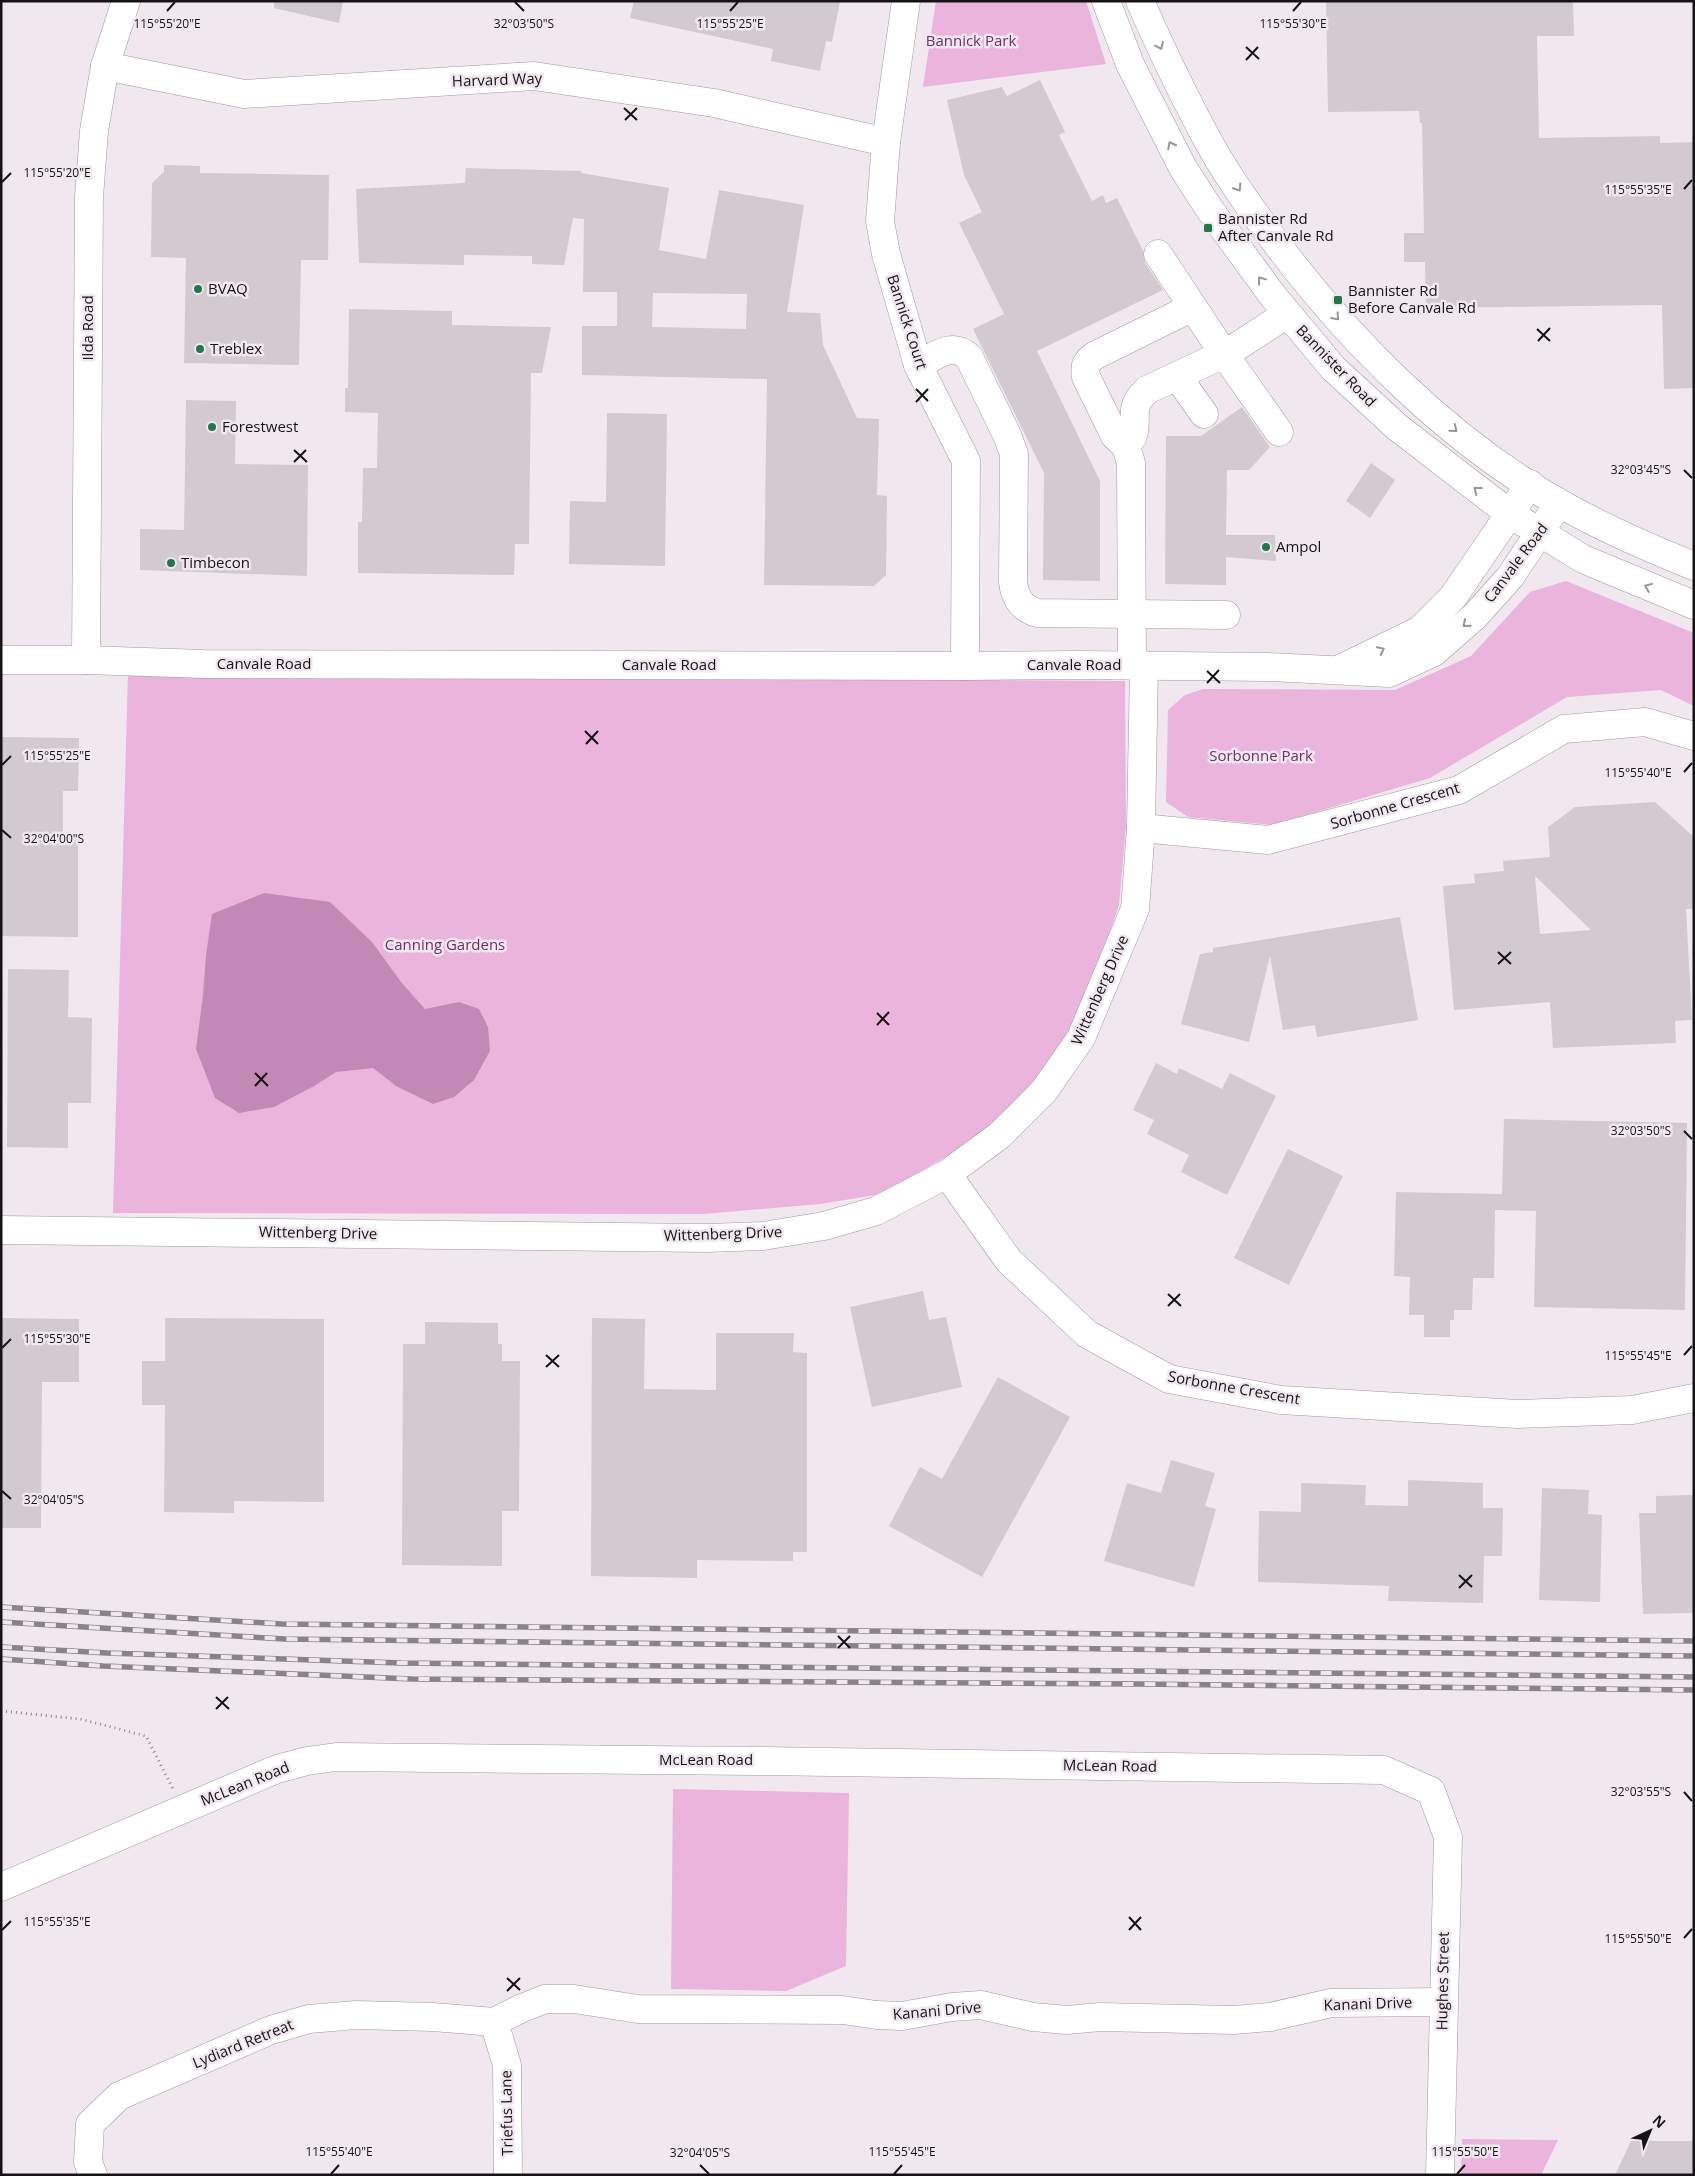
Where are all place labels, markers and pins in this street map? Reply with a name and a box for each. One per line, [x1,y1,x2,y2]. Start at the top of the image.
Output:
place label: Bannister Rd After Canvale Rd [1218,208,1334,245]
marker: Bannister Rd After Canvale Rd [1202,222,1214,234]
place label: BVAQ [208,278,248,298]
place label: Bannister Rd Before Canvale Rd [1348,280,1476,317]
marker: BVAQ [192,283,204,295]
marker: Bannister Rd Before Canvale Rd [1332,294,1344,306]
place label: Treblex [210,338,262,358]
marker: Treblex [194,343,206,355]
place label: Forestwest [222,416,298,436]
marker: Forestwest [206,421,218,433]
place label: Ampol [1276,536,1321,556]
marker: Ampol [1260,541,1272,553]
place label: Timbecon [181,552,250,572]
marker: Timbecon [165,557,177,569]

